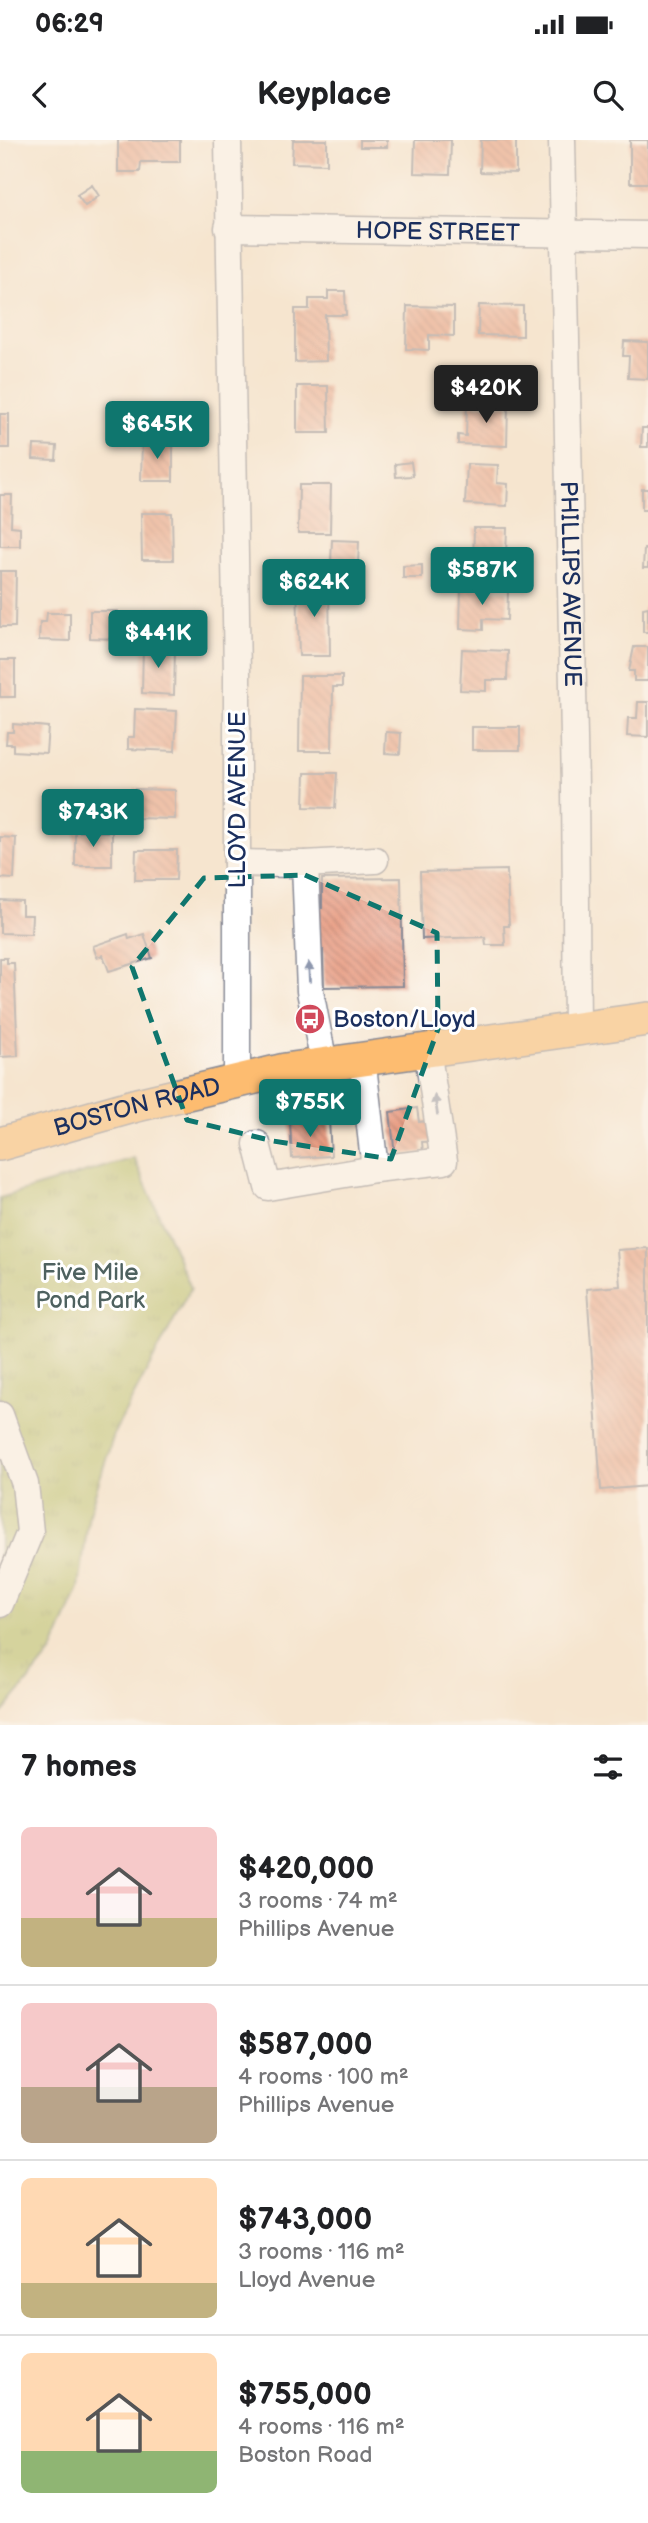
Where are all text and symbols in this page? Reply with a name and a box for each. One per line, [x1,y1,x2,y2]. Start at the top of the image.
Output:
text: 06:29 [35,9,104,40]
text: Keyplace [257,75,391,114]
icon: back [21,76,59,114]
icon: search [589,76,627,114]
street label: HOPE STREET [355,216,521,248]
pin: $420K [437,366,535,425]
text: $420K [450,374,522,402]
pin: $645K [108,402,206,461]
text: $645K [121,410,193,438]
street label: PHILLIPS AVENUE [554,481,587,687]
pin: $587K [433,547,531,607]
text: $587K [447,556,517,584]
pin: $624K [265,560,363,619]
text: $624K [278,568,350,596]
pin: $441K [109,610,207,670]
text: $441K [124,619,192,647]
street label: LLOYD AVENUE [223,712,252,888]
pin: $743K [44,790,142,849]
text: $743K [58,798,128,826]
one-way arrow [303,961,314,983]
bus stop icon: Boston/Lloyd [293,1002,327,1036]
place label: Boston/Lloyd [333,1005,476,1034]
street label: BOSTON ROAD [50,1072,223,1143]
pin: $755K [261,1080,359,1139]
text: $755K [275,1088,345,1116]
one-way arrow [430,1093,441,1115]
park label: Five Mile Pond Park [35,1258,145,1315]
icon: filters [589,1748,627,1786]
text: 7 homes [21,1749,137,1785]
text: $420,000 [238,1851,374,1887]
icon: home [77,1855,161,1939]
text: 3 rooms · 74 m² [238,1887,398,1915]
text: Phillips Avenue [238,1915,394,1943]
text: $587,000 [238,2027,372,2063]
icon: home [77,2031,161,2115]
text: 4 rooms · 100 m² [238,2063,409,2091]
text: Phillips Avenue [238,2091,394,2119]
text: $743,000 [238,2202,372,2238]
icon: home [77,2206,161,2290]
text: 3 rooms · 116 m² [238,2238,405,2266]
text: Lloyd Avenue [238,2266,375,2294]
text: $755,000 [238,2377,372,2413]
icon: home [77,2381,161,2465]
text: 4 rooms · 116 m² [238,2413,405,2441]
text: Boston Road [238,2441,372,2469]

